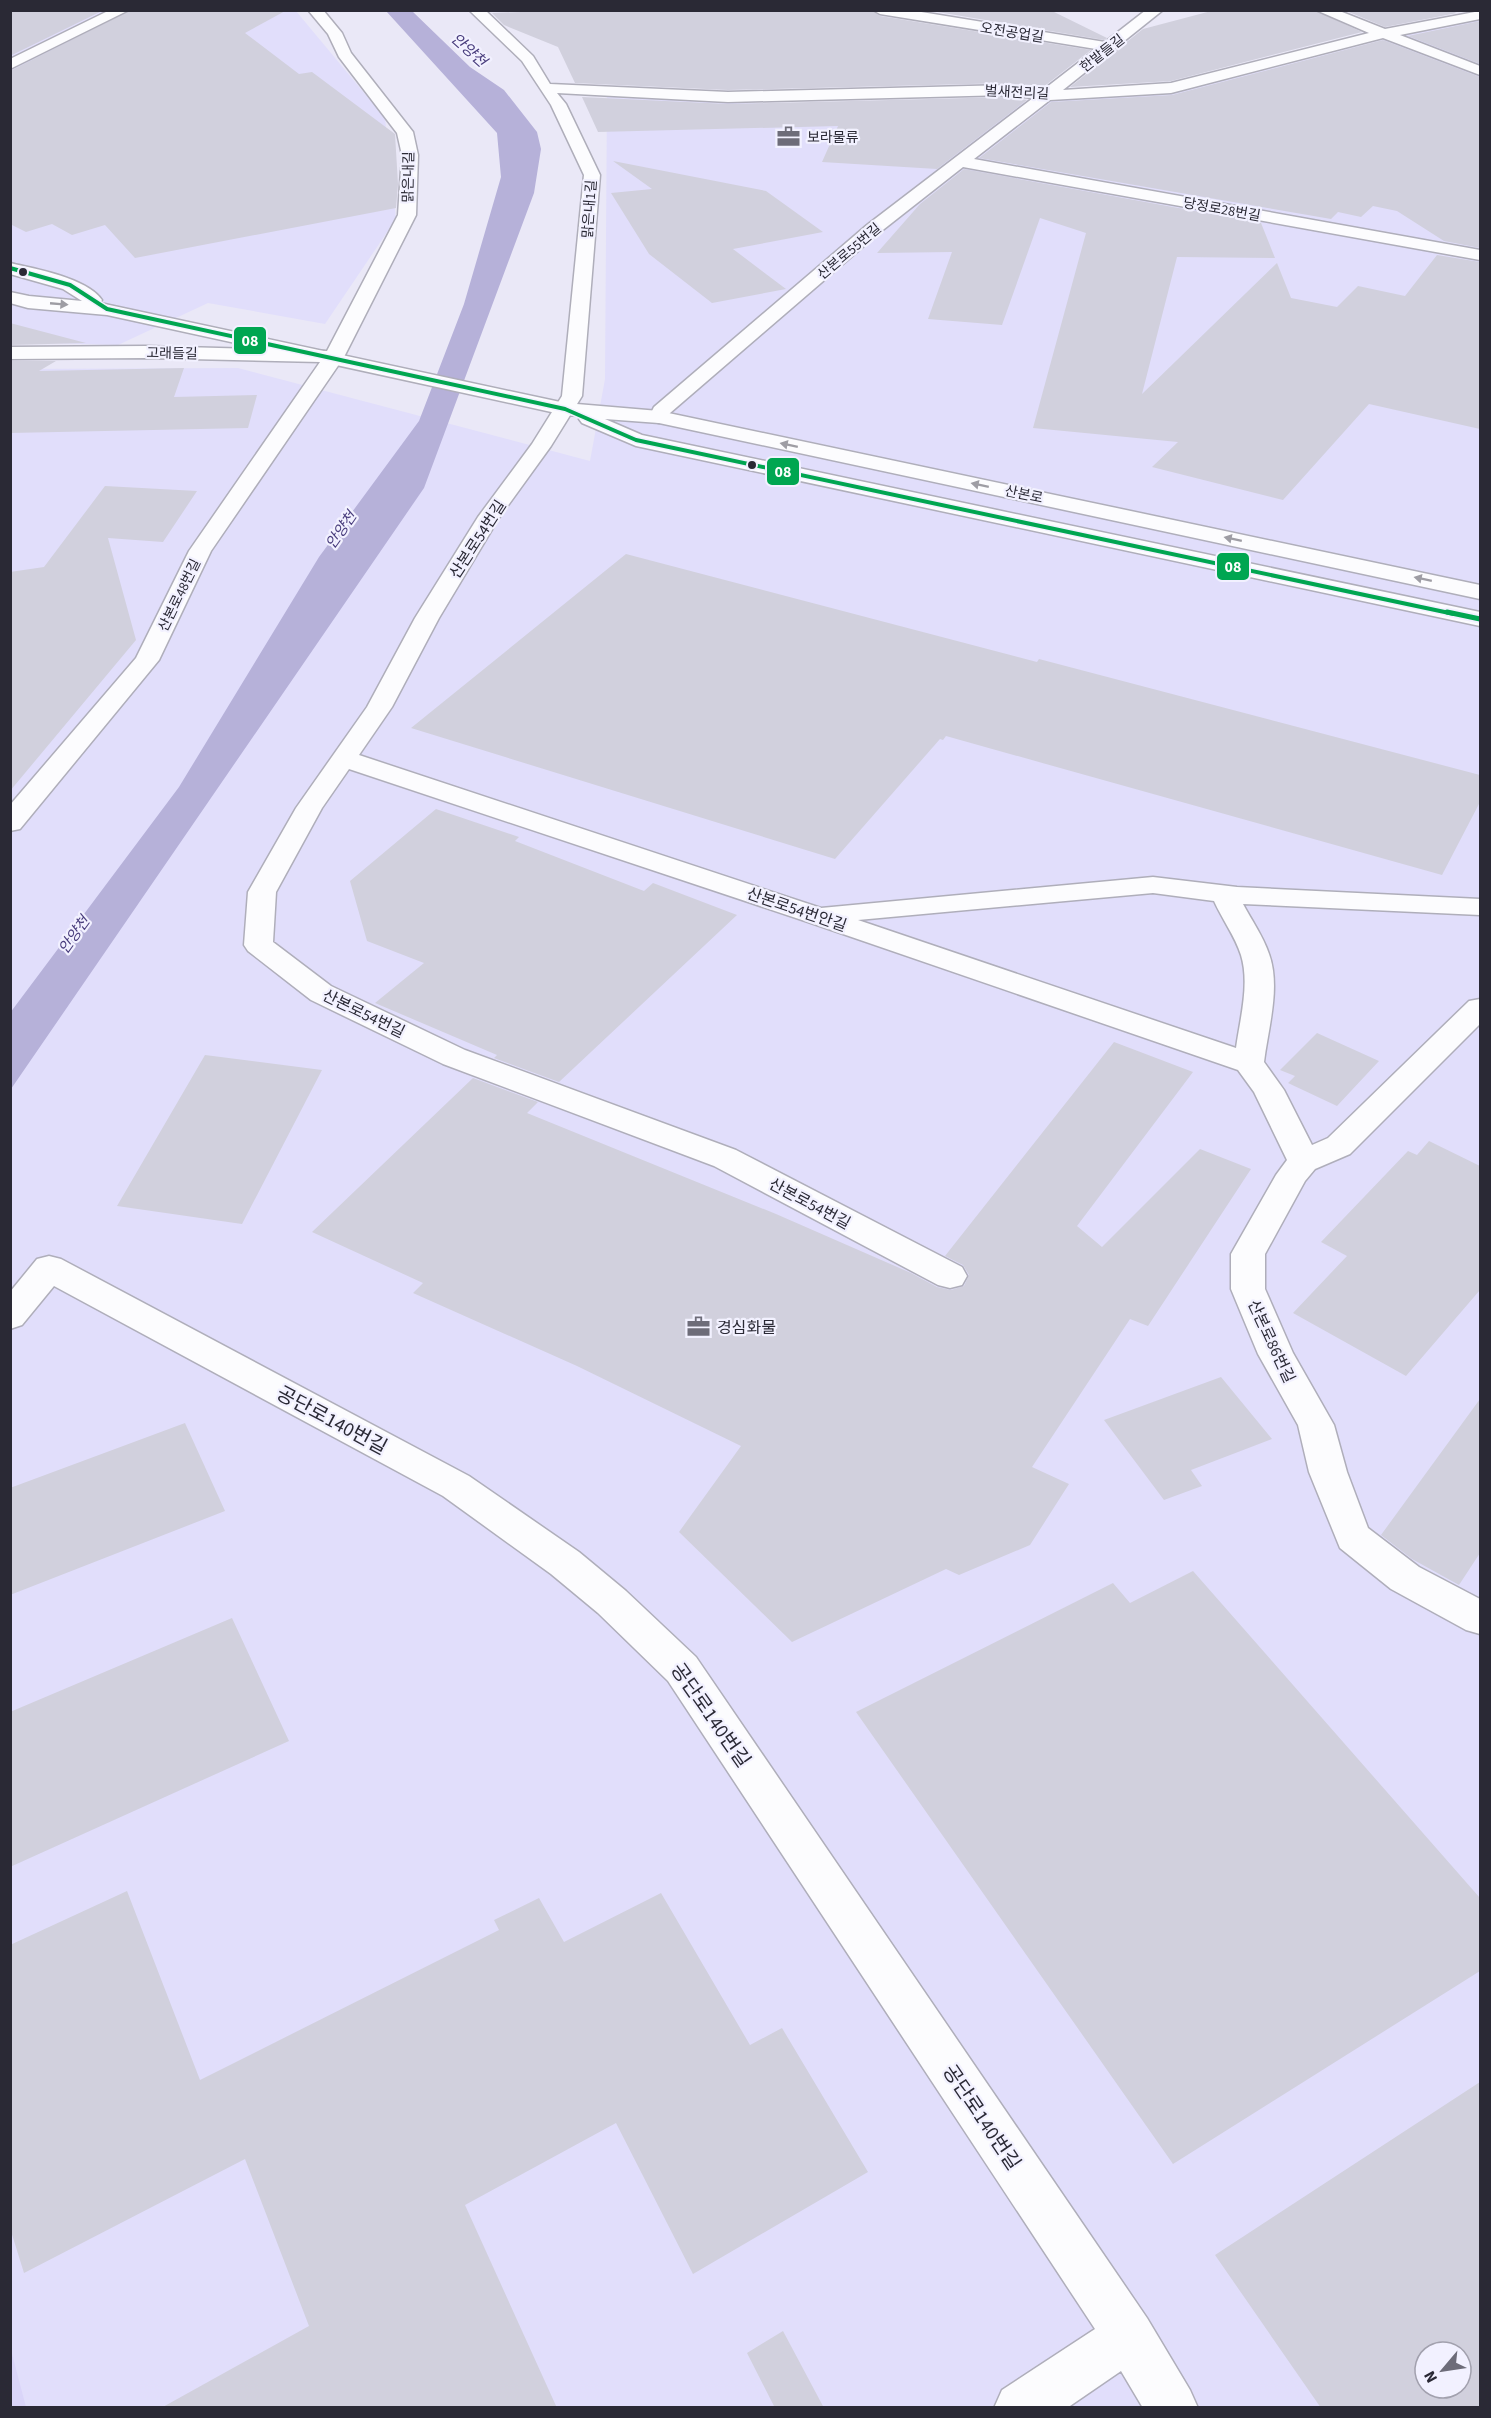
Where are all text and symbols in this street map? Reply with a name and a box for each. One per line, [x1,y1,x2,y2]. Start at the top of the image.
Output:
street label: 오전공업길 [978,18,1045,48]
water label: 안양천 [446,29,493,73]
street label: 한밭들길 [1076,30,1129,78]
street label: 벌새전리길 [984,81,1050,105]
office icon: 보라물류 [776,124,802,150]
place label: 보라물류 [807,128,859,148]
street label: 맑은내길 [399,151,419,203]
street label: 맑은내1길 [578,179,602,239]
street label: 당정로28번길 [1182,193,1262,227]
street label: 산본로55번길 [813,219,886,285]
unlabelled marker [17,266,29,278]
one-way arrow [49,299,68,309]
line badge: 08 [233,326,267,355]
text: 08 [242,330,258,352]
street label: 고래들길 [146,344,198,364]
one-way arrow [780,439,799,449]
line badge: 08 [766,457,800,486]
unlabelled marker [746,459,758,471]
text: 08 [775,461,791,483]
one-way arrow [970,480,989,489]
street label: 산본로 [1003,481,1045,509]
street label: 산본로54번길 [444,496,511,583]
water label: 안양천 [321,506,363,553]
one-way arrow [1223,534,1242,543]
line badge: 08 [1216,552,1250,581]
street label: 산본로48번길 [154,556,206,635]
text: 08 [1225,556,1241,578]
one-way arrow [1414,574,1433,584]
street label: 산본로54번안길 [744,883,850,937]
water label: 안양천 [54,911,96,958]
street label: 산본로54번길 [319,984,409,1043]
street label: 산본로54번길 [765,1173,854,1235]
street label: 산본로86번길 [1242,1296,1300,1387]
office icon: 경심화물 [686,1314,712,1340]
place label: 경심화물 [717,1317,776,1339]
street label: 공단로140번길 [271,1380,392,1462]
street label: 공단로140번길 [664,1658,757,1774]
street label: 공단로140번길 [936,2059,1027,2176]
north arrow [1413,2340,1473,2400]
text: N [1419,2367,1443,2387]

